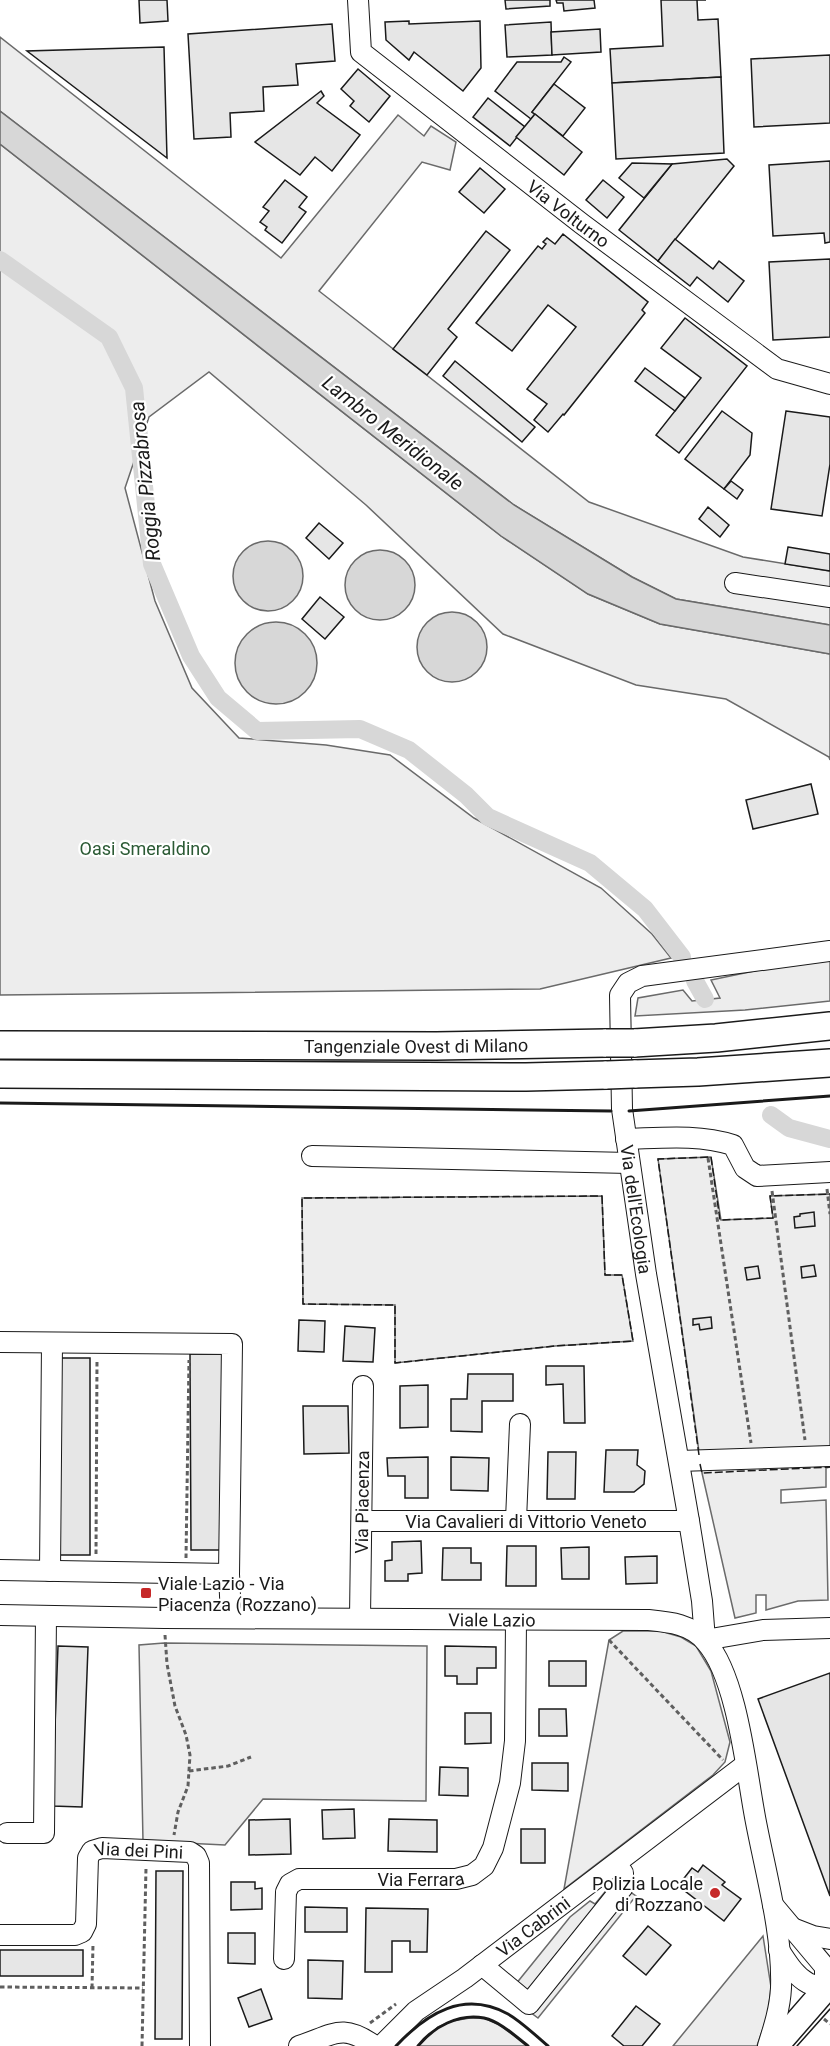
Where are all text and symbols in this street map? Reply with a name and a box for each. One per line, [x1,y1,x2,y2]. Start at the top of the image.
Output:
street label: Via Volturno [523,175,614,251]
water label: Lambro Meridionale [318,370,468,496]
water label: Roggia Pizzabrosa [125,400,165,562]
park label: Oasi Smeraldino [80,838,210,859]
street label: Tangenziale Ovest di Milano [304,1034,528,1057]
street label: Via dell'Ecologia [617,1143,656,1275]
street label: Via Piacenza [350,1450,373,1554]
street label: Via Cavalieri di Vittorio Veneto [405,1511,647,1532]
place label: Viale Lazio - Via Piacenza (Rozzano) [158,1573,317,1616]
marker: Viale Lazio - Via Piacenza (Rozzano) [139,1586,153,1600]
street label: Viale Lazio [448,1609,536,1630]
street label: Via dei Pini [92,1837,184,1862]
street label: Via Ferrara [377,1867,466,1890]
place label: Polizia Locale di Rozzano [592,1873,703,1915]
marker: Polizia Locale di Rozzano [708,1886,722,1900]
street label: Via Cabrini [492,1892,574,1961]

